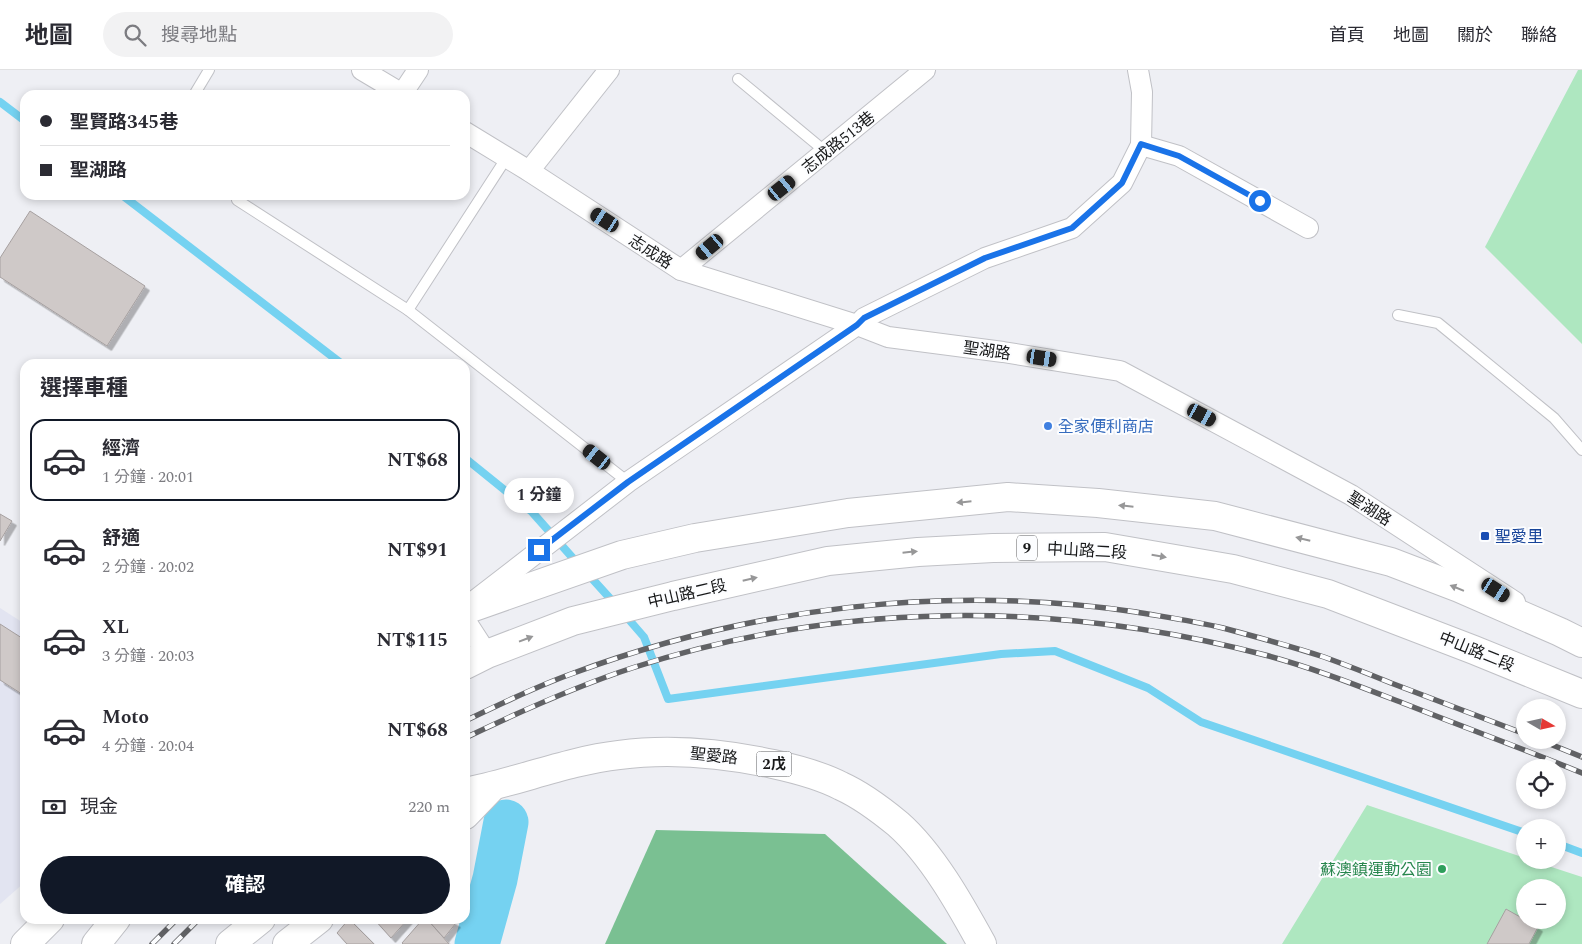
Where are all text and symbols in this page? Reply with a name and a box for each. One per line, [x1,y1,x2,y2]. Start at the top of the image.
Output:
search box [103,12,453,57]
text: 地圖 [25,18,73,54]
icon: search [121,21,149,49]
text: 搜尋地點 [161,21,237,50]
text: 首頁 [1329,22,1365,49]
text: 地圖 [1393,22,1429,49]
text: 關於 [1457,22,1493,49]
text: 聯絡 [1521,22,1557,49]
street label: 志成路513巷 [797,106,880,180]
text: 聖賢路345巷 [70,108,178,137]
text: 聖湖路 [70,156,127,185]
car [765,173,798,203]
route start [1249,190,1271,212]
car [588,206,621,234]
street label: 志成路 [624,229,677,275]
car [693,232,726,262]
street label: 聖湖路 [961,336,1012,366]
car [1026,348,1057,368]
text: 選擇車種 [40,372,128,405]
car [1185,401,1218,429]
place label: 全家便利商店 [1058,415,1154,439]
marker: 全家便利商店 [1042,420,1054,432]
text: 經濟 [102,434,140,463]
icon: car [42,438,87,483]
car [580,442,613,472]
text: NT$68 [387,446,448,475]
text: 1 分鐘 · 20:01 [102,465,194,489]
callout: 1 分鐘 [504,478,574,512]
text: 1 分鐘 [517,483,561,507]
street label: 聖湖路 [1343,486,1396,532]
one-way arrow [956,498,972,506]
one-way arrow [1118,502,1134,510]
text: 舒適 [102,524,140,553]
place label: 聖愛里 [1495,525,1543,549]
icon: car [42,528,87,573]
marker: 聖愛里 [1479,530,1491,542]
one-way arrow [1295,535,1310,543]
text: NT$91 [387,536,448,565]
road number: 9 [1017,536,1037,560]
street label: 中山路二段 [1046,537,1128,565]
route end [528,539,550,561]
one-way arrow [902,548,918,556]
one-way arrow [1151,553,1167,561]
text: 2 分鐘 · 20:02 [102,555,194,579]
street label: 中山路二段 [646,573,729,615]
one-way arrow [742,575,757,583]
car [1479,576,1512,604]
one-way arrow [1449,584,1464,592]
text: XL [102,613,129,642]
icon: car [42,618,87,663]
text: NT$115 [377,626,448,655]
street label: 中山路二段 [1435,626,1518,678]
one-way arrow [519,635,534,643]
text: 3 分鐘 · 20:03 [102,644,194,668]
north arrow [1516,699,1566,749]
map controls [1516,699,1566,929]
text: Moto [102,703,149,732]
icon: car [42,708,87,753]
text: NT$68 [387,716,448,745]
text: 4 分鐘 · 20:04 [102,734,194,758]
street label: 聖愛路 [689,742,739,770]
road number: 2戊 [756,752,792,776]
button: locate [1516,759,1566,809]
icon: cash [40,793,68,821]
text: 現金 [80,793,118,822]
text: 220 m [408,795,450,819]
button: + [1516,819,1566,869]
button: 確認 [40,856,450,914]
place label: 蘇澳鎮運動公園 [1320,858,1432,882]
marker: 蘇澳鎮運動公園 [1436,863,1448,875]
button: − [1516,879,1566,929]

